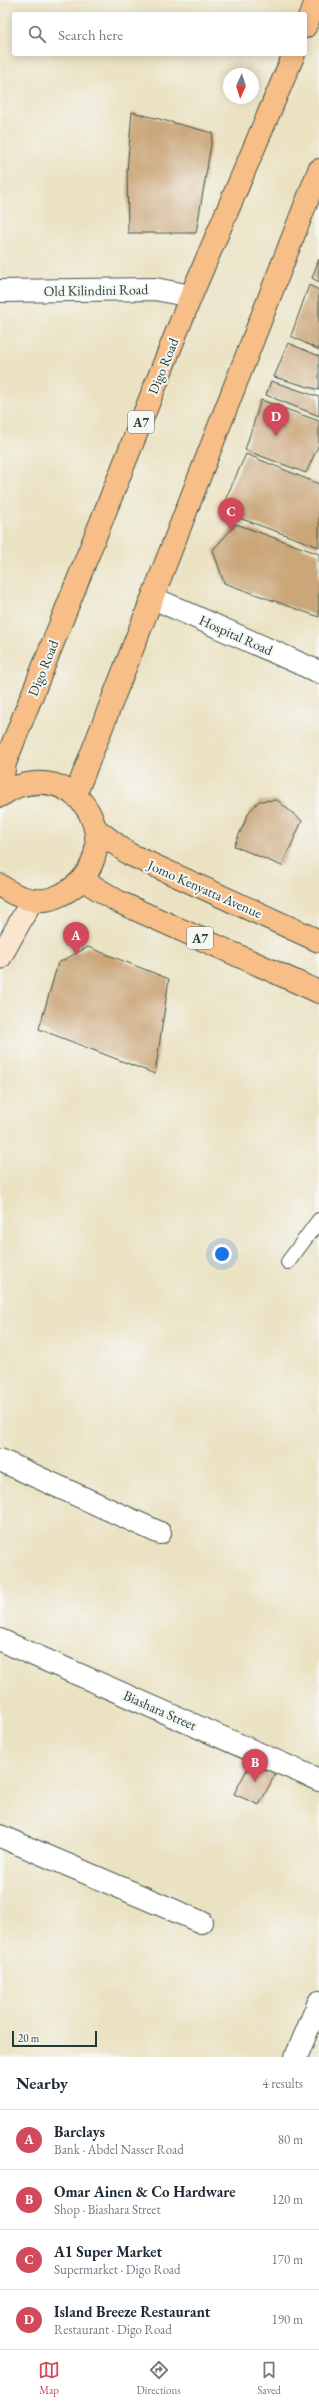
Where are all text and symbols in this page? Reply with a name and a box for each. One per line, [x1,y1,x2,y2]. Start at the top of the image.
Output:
search box [12,12,307,56]
icon: search [26,23,48,45]
text: Search here [58,25,123,44]
north arrow [223,68,259,104]
street label: Old Kilindini Road [44,280,149,300]
street label: Digo Road [144,334,183,397]
pin: D [263,403,289,436]
road number: A7 [128,411,154,433]
pin: C [218,498,244,531]
street label: Hospital Road [196,611,277,660]
street label: Digo Road [24,636,63,699]
street label: Jomo Kenyatta Avenue [144,855,265,922]
pin: A [63,922,89,955]
road number: A7 [187,927,213,949]
your location [212,1244,232,1264]
street label: Biashara Street [121,1686,200,1734]
pin: B [242,1749,268,1782]
scale bar [12,2029,97,2048]
text: 20 m [18,2031,39,2045]
text: Nearby [16,2072,68,2094]
text: 4 results [262,2075,303,2092]
text: Barclays [54,2122,105,2141]
text: A [24,2131,34,2148]
text: 80 m [278,2131,303,2148]
text: Bank · Abdel Nasser Road [54,2141,184,2158]
text: Omar Ainen & Co Hardware [54,2182,236,2201]
text: B [25,2191,33,2208]
text: 120 m [272,2191,303,2208]
text: Shop · Biashara Street [54,2201,161,2218]
text: A1 Super Market [54,2242,162,2261]
text: C [24,2251,34,2268]
text: 170 m [272,2251,303,2268]
text: Supermarket · Digo Road [54,2261,181,2278]
text: Island Breeze Restaurant [54,2302,210,2321]
text: D [24,2311,34,2328]
text: 190 m [272,2311,303,2328]
text: Restaurant · Digo Road [54,2321,172,2338]
tab: Map [38,2359,60,2397]
tab: Directions [137,2359,181,2397]
tab: Saved [257,2359,281,2397]

